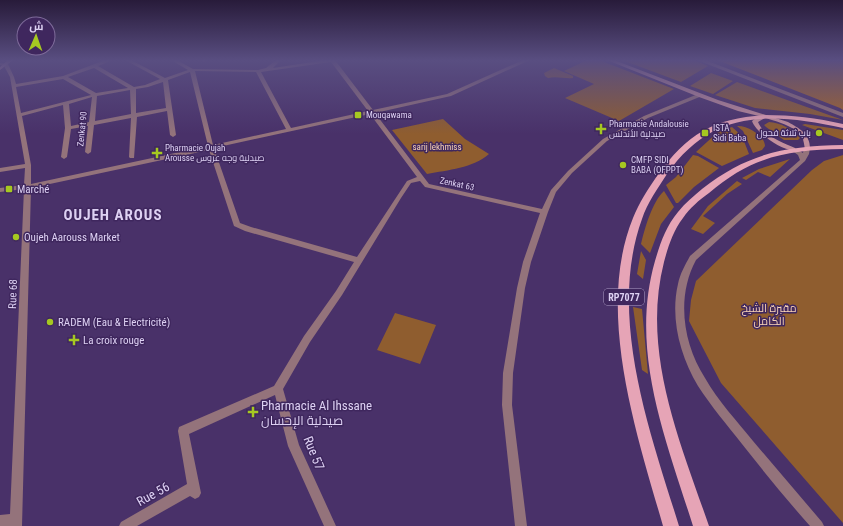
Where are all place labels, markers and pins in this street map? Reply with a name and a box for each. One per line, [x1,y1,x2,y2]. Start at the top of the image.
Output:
marker: Mouqawama [353,110,363,120]
place label: Mouqawama [366,110,412,120]
place label: Pharmacie Andalousie صيدلية الأندلس [609,119,689,139]
place label: ISTA Sidi Baba [713,123,746,143]
marker: Pharmacie Andalousie صيدلية الأندلس [596,124,606,134]
marker: ISTA Sidi Baba [700,128,710,138]
place label: باب ثلاثة فحول [757,128,811,139]
marker: باب ثلاثة فحول [814,128,824,138]
place label: Pharmacie Oujah Arousse صيدلية وجه عروس [165,143,264,163]
marker: Pharmacie Oujah Arousse صيدلية وجه عروس [152,148,162,158]
place label: CMFP SIDI BABA (OFPPT) [631,155,683,176]
marker: CMFP SIDI BABA (OFPPT) [618,160,628,170]
place label: Marché [17,183,49,196]
marker: Marché [4,184,14,194]
place label: Oujeh Aarouss Market [24,231,120,244]
marker: Oujeh Aarouss Market [11,232,21,242]
place label: RADEM (Eau & Electricité) [58,316,170,329]
marker: RADEM (Eau & Electricité) [45,317,55,327]
marker: La croix rouge [68,334,80,346]
place label: La croix rouge [83,334,144,347]
place label: Pharmacie Al Ihssane صيدلية الإحسان [261,398,372,429]
marker: Pharmacie Al Ihssane صيدلية الإحسان [248,407,258,417]

